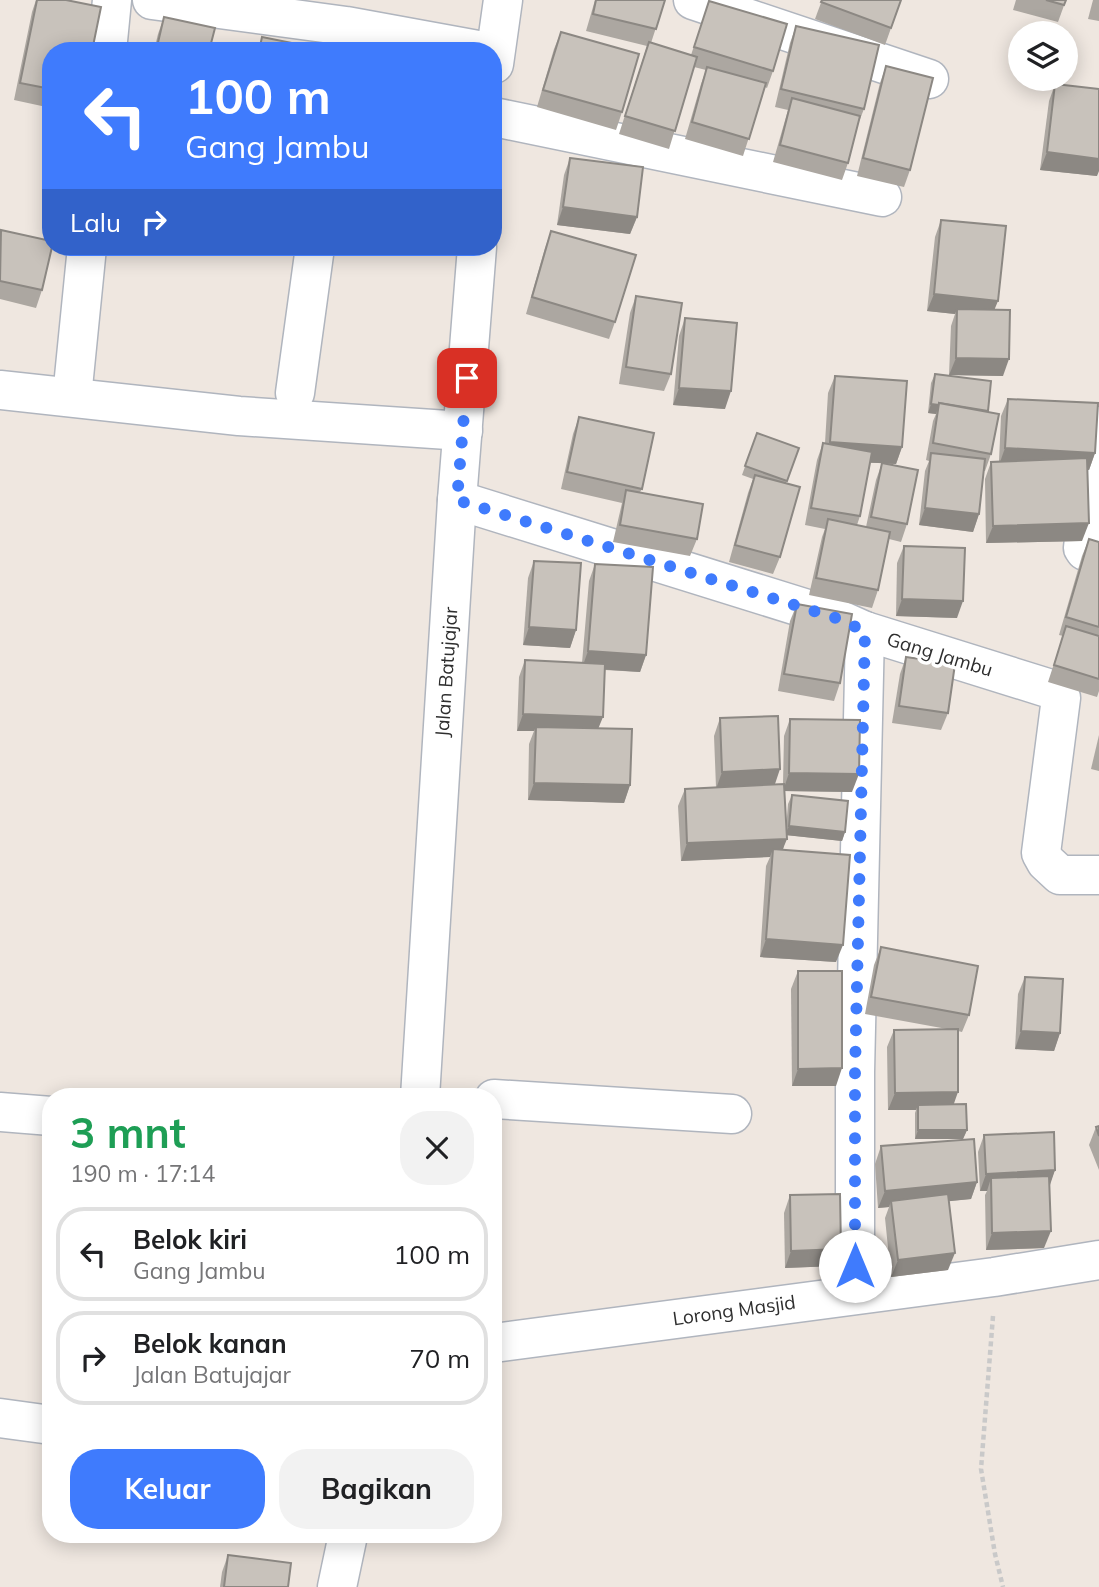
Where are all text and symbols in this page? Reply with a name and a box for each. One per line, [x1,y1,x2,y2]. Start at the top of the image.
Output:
map controls [1008,21,1078,91]
button: layers [1008,21,1078,91]
text: 100 m [185,65,331,126]
icon: left [70,70,161,161]
text: Gang Jambu [185,126,369,166]
icon: right [135,203,173,241]
text: Lalu [70,206,121,239]
pin [437,348,497,408]
icon: arrive [448,359,486,397]
street label: Jalan Batujajar [429,606,463,738]
street label: Gang Jambu [884,627,996,681]
text: 3 mnt [70,1106,186,1159]
button: close [400,1111,474,1185]
text: 190 m · 17:14 [70,1159,215,1188]
text: Belok kiri [133,1223,247,1256]
position arrow [818,1229,892,1303]
icon: left [74,1235,112,1273]
text: 100 m [394,1238,470,1271]
text: Gang Jambu [133,1256,266,1285]
street label: Lorong Masjid [671,1289,797,1331]
text: Belok kanan [133,1327,287,1360]
icon: right [74,1339,112,1377]
text: 70 m [409,1342,470,1375]
text: Jalan Batujajar [133,1360,291,1389]
button: Keluar [70,1449,265,1529]
button: Bagikan [279,1449,474,1529]

